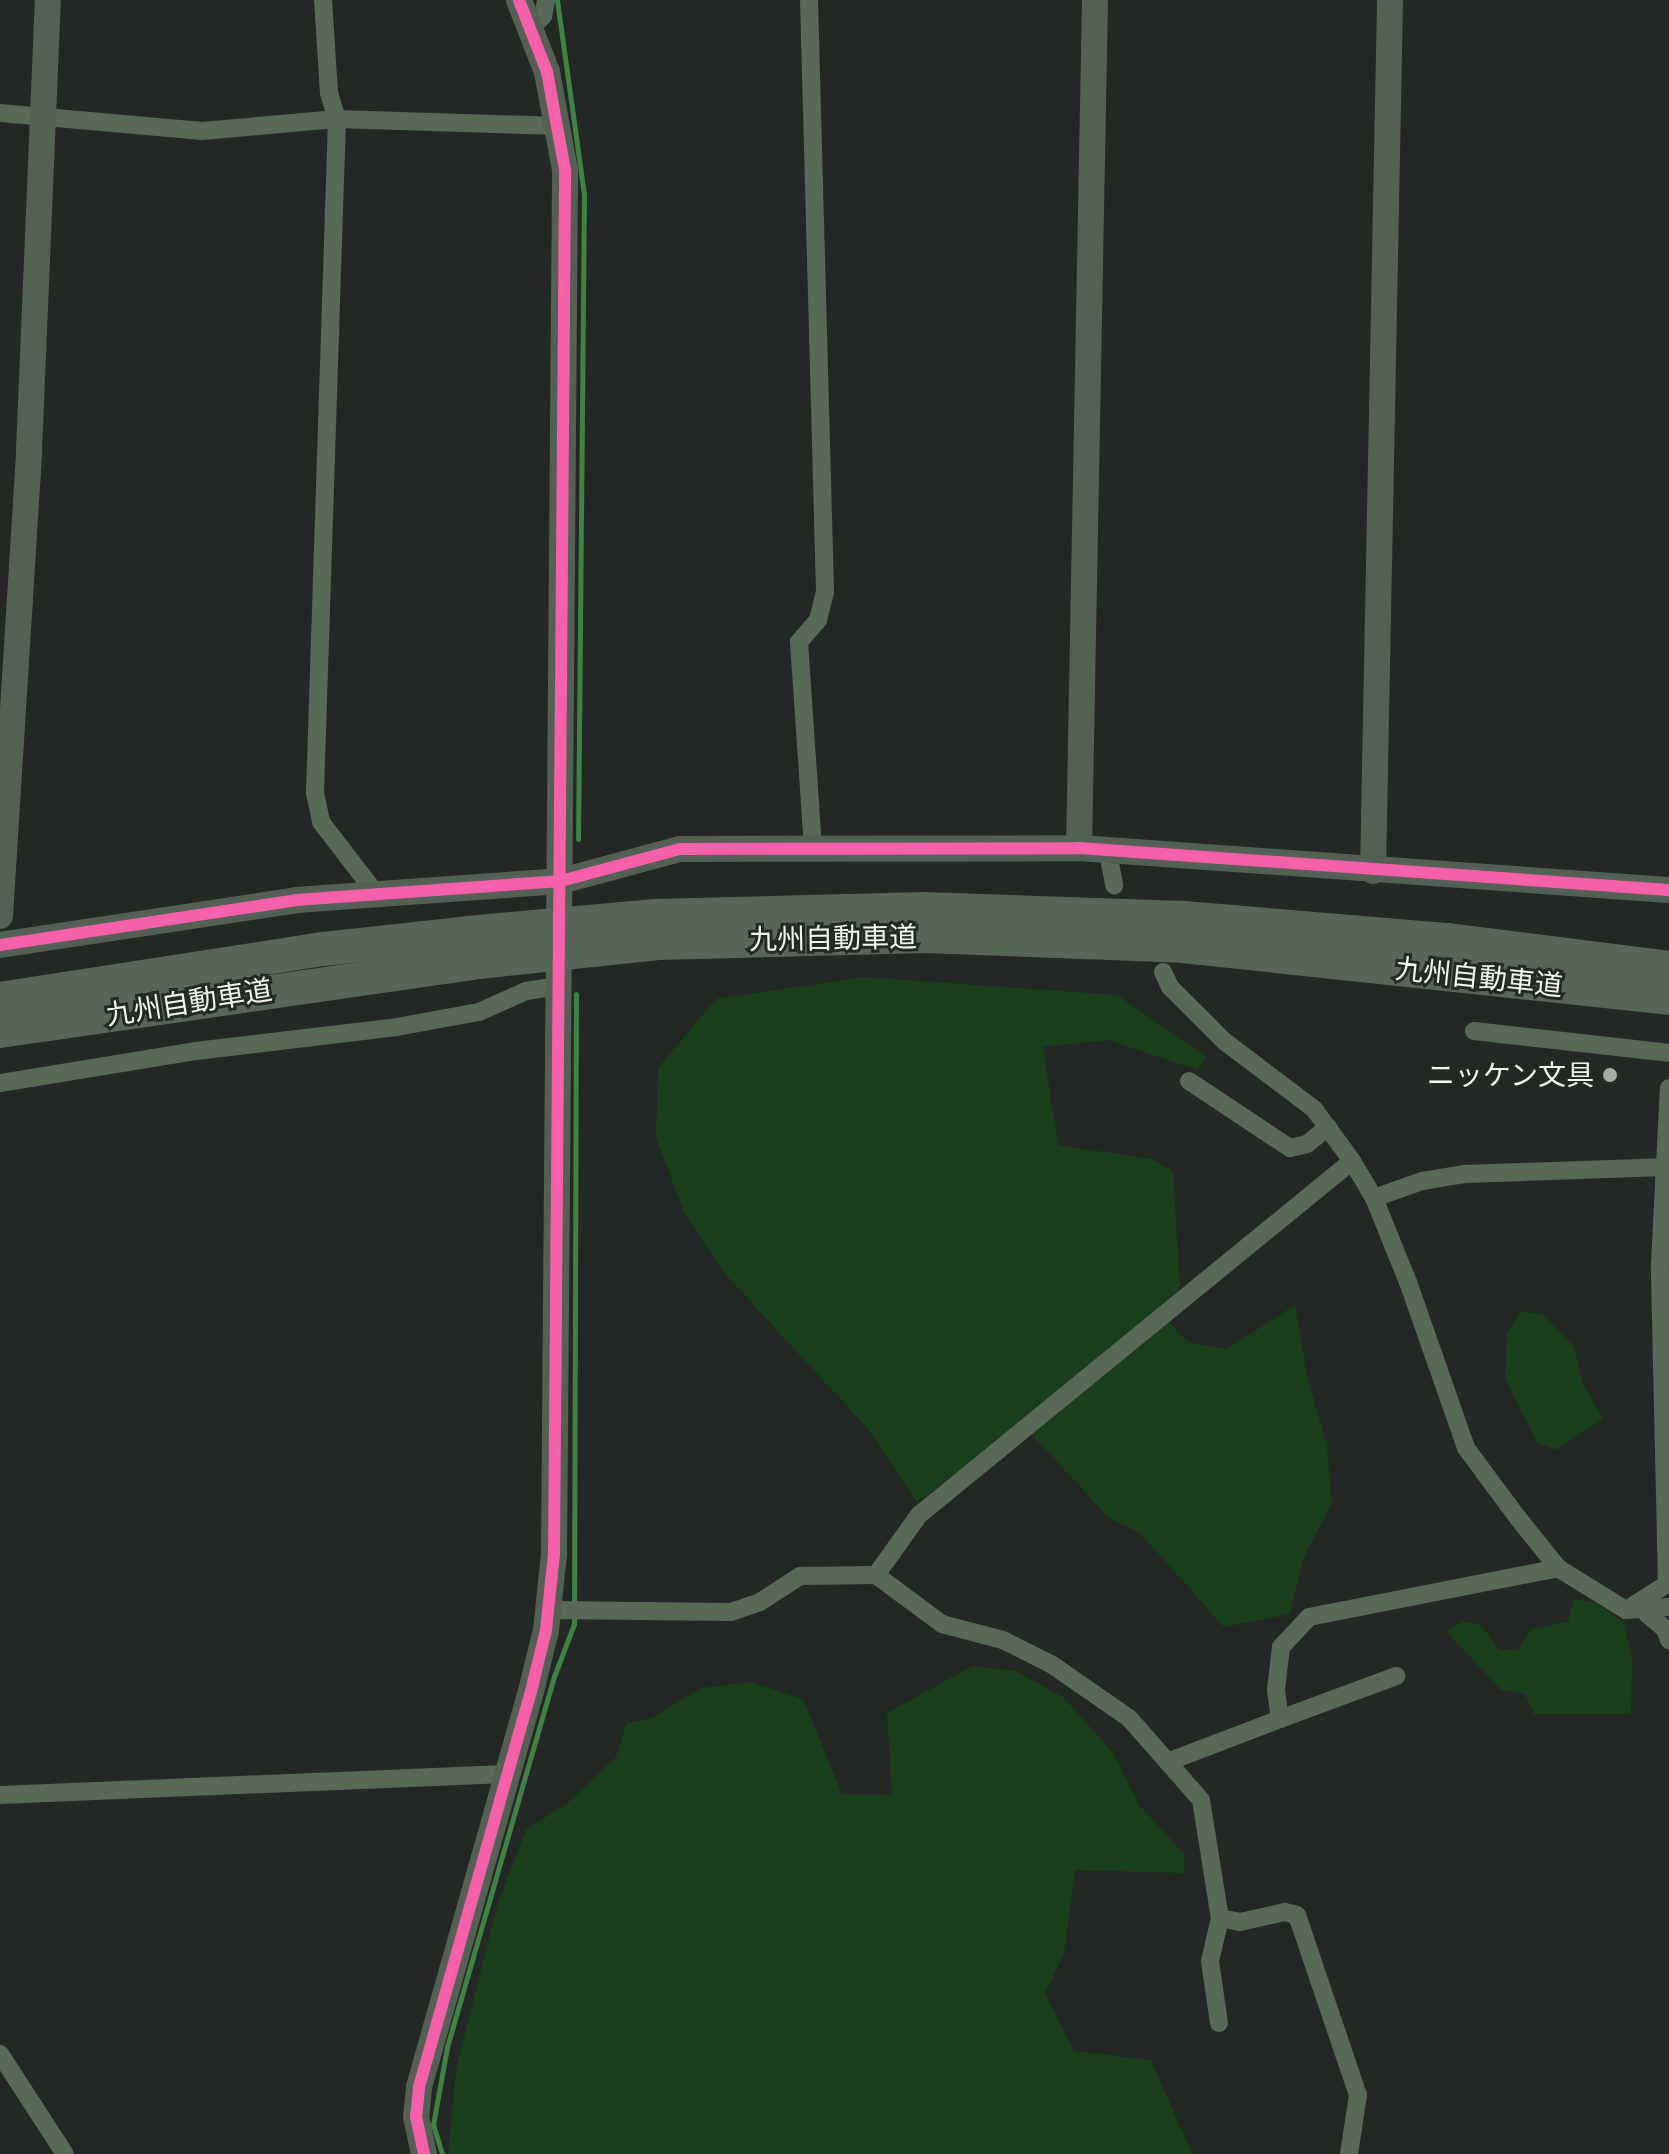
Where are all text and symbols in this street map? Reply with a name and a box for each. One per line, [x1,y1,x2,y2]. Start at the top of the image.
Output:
street label: 九州自動車道 [749,920,917,956]
street label: 九州自動車道 [1394,952,1564,1002]
street label: 九州自動車道 [103,972,275,1032]
place label: ニッケン文具 [1426,1058,1594,1092]
marker: ニッケン文具 [1601,1066,1619,1084]

